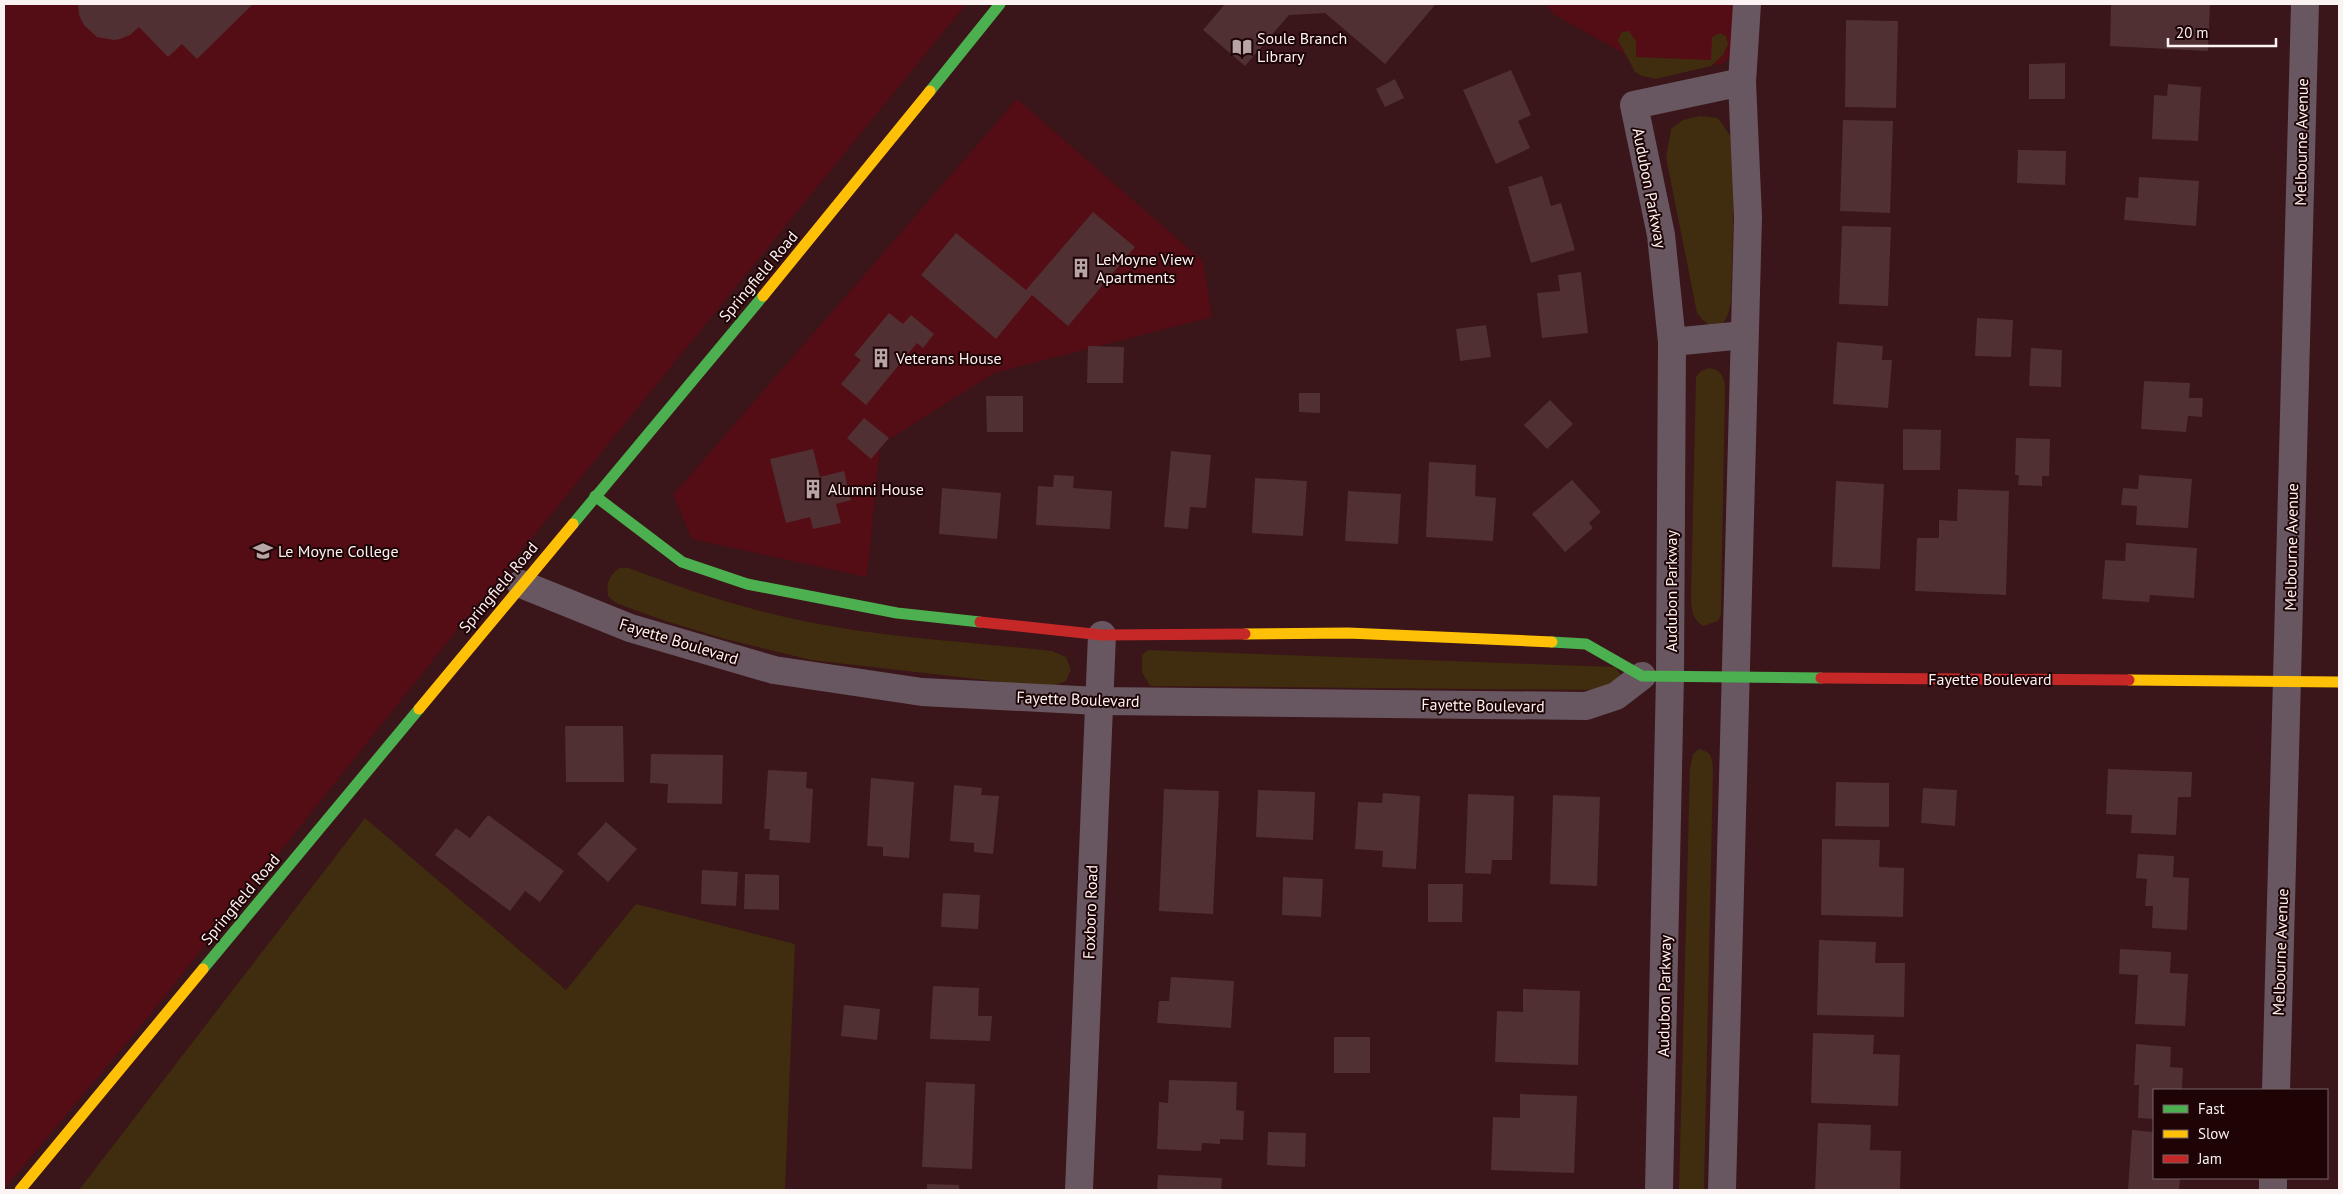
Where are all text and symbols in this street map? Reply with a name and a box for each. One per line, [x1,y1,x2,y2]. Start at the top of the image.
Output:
scale bar [2168,15,2276,47]
text: 20 m [2176,23,2209,42]
place label: Soule Branch Library [1257,28,1347,66]
library icon: Soule Branch Library [1231,36,1253,58]
street label: Melbourne Avenue [2290,78,2312,206]
street label: Audubon Parkway [1629,126,1672,250]
street label: Springfield Road [714,227,802,325]
place label: LeMoyne View Apartments [1096,249,1194,287]
building icon: LeMoyne View Apartments [1070,257,1092,279]
building icon: Veterans House [870,347,892,369]
place label: Veterans House [895,348,1002,368]
building icon: Alumni House [802,478,824,500]
place label: Alumni House [828,479,924,499]
street label: Melbourne Avenue [2280,483,2302,611]
street label: Audubon Parkway [1661,529,1681,652]
street label: Springfield Road [454,538,542,636]
school or university icon: Le Moyne College [252,540,274,562]
place label: Le Moyne College [278,541,399,561]
street label: Fayette Boulevard [617,613,741,669]
street label: Fayette Boulevard [1928,669,2052,689]
street label: Fayette Boulevard [1016,687,1140,711]
street label: Fayette Boulevard [1421,694,1545,716]
street label: Springfield Road [196,850,284,948]
street label: Foxboro Road [1078,865,1102,959]
street label: Melbourne Avenue [2268,888,2292,1016]
street label: Audubon Parkway [1653,934,1675,1057]
legend [2153,1089,2328,1179]
text: Fast [2198,1099,2225,1118]
text: Slow [2198,1124,2229,1143]
text: Jam [2197,1149,2222,1168]

